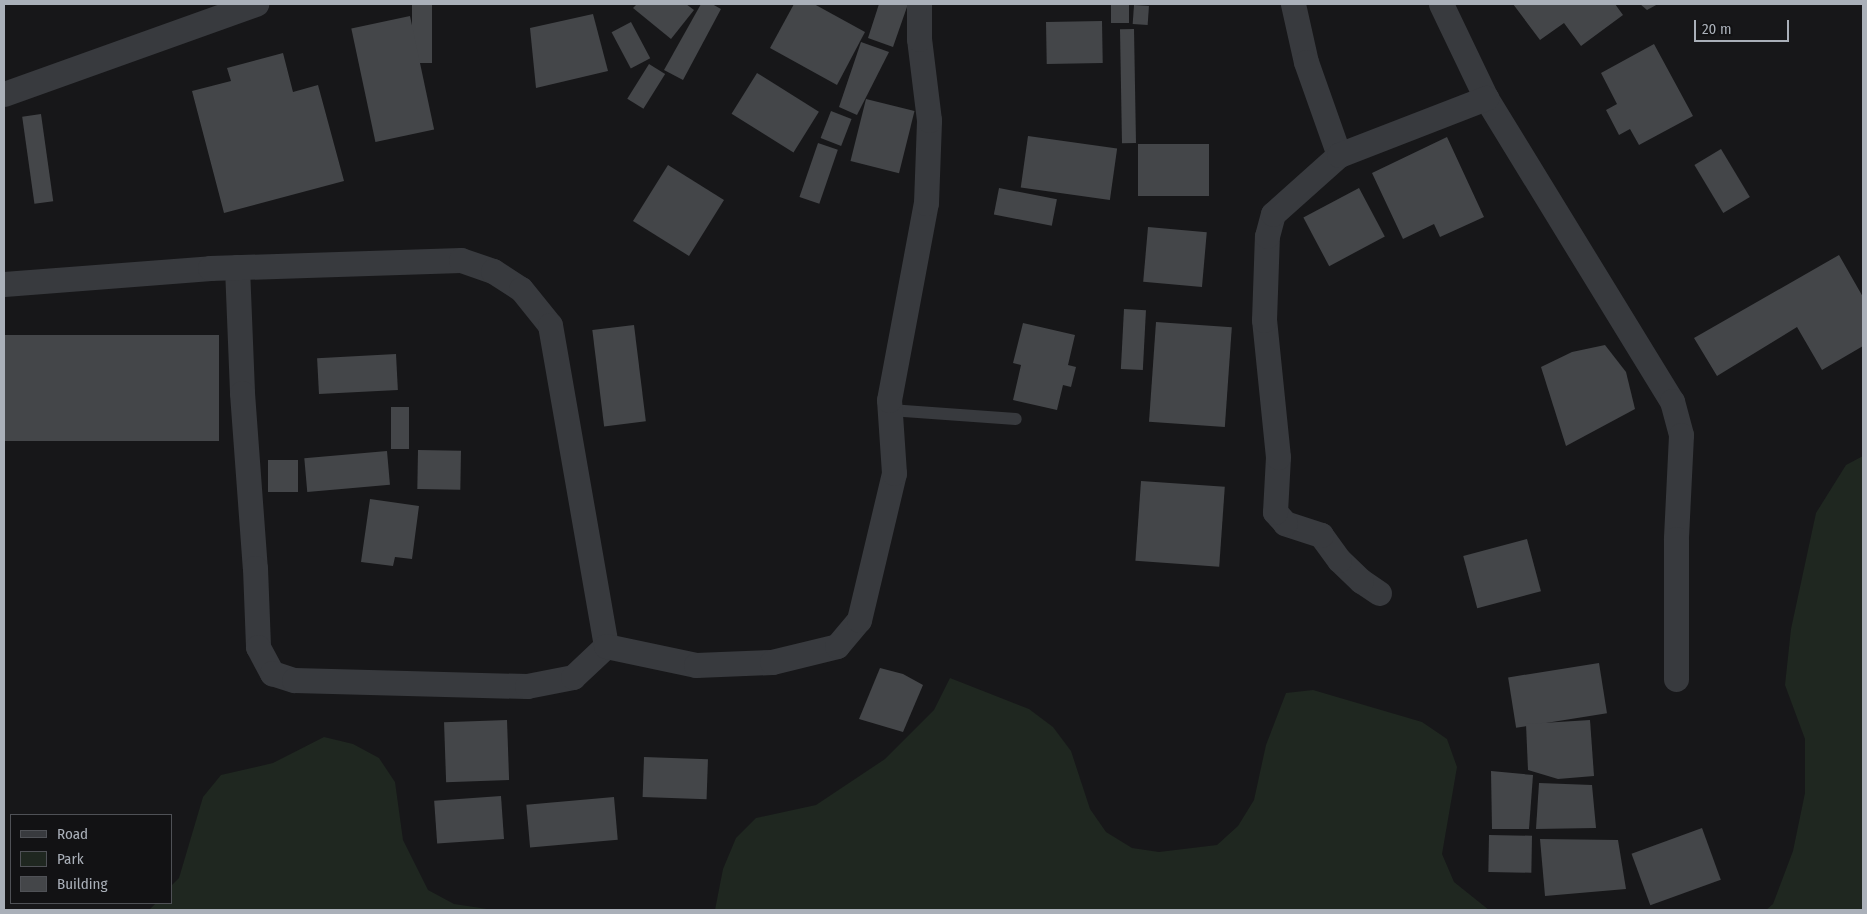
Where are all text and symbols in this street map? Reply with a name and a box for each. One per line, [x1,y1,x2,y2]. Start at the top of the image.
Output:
scale bar [1697,10,1792,42]
text: 20 m [1702,20,1732,38]
legend [10,814,172,904]
text: Road [57,825,88,843]
text: Park [57,850,84,868]
text: Building [57,875,108,893]

